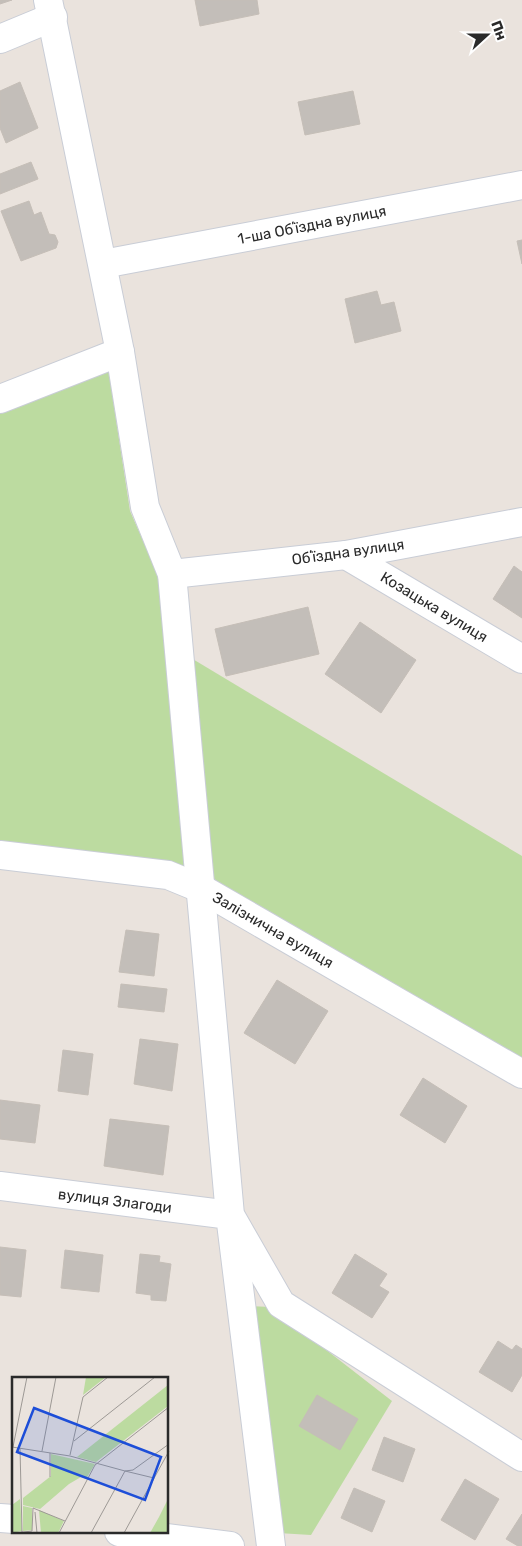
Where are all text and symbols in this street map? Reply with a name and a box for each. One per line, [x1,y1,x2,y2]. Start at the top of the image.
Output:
north arrow [462,10,512,60]
text: Пн [487,18,510,43]
street label: 1-ша Обʼїздна вулиця [236,202,388,248]
street label: Обʼїздна вулиця [290,535,406,569]
street label: Козацька вулиця [377,568,491,646]
street label: Залізнична вулиця [209,888,337,972]
street label: вулиця Злагоди [57,1185,173,1217]
inset map [12,1377,169,1534]

